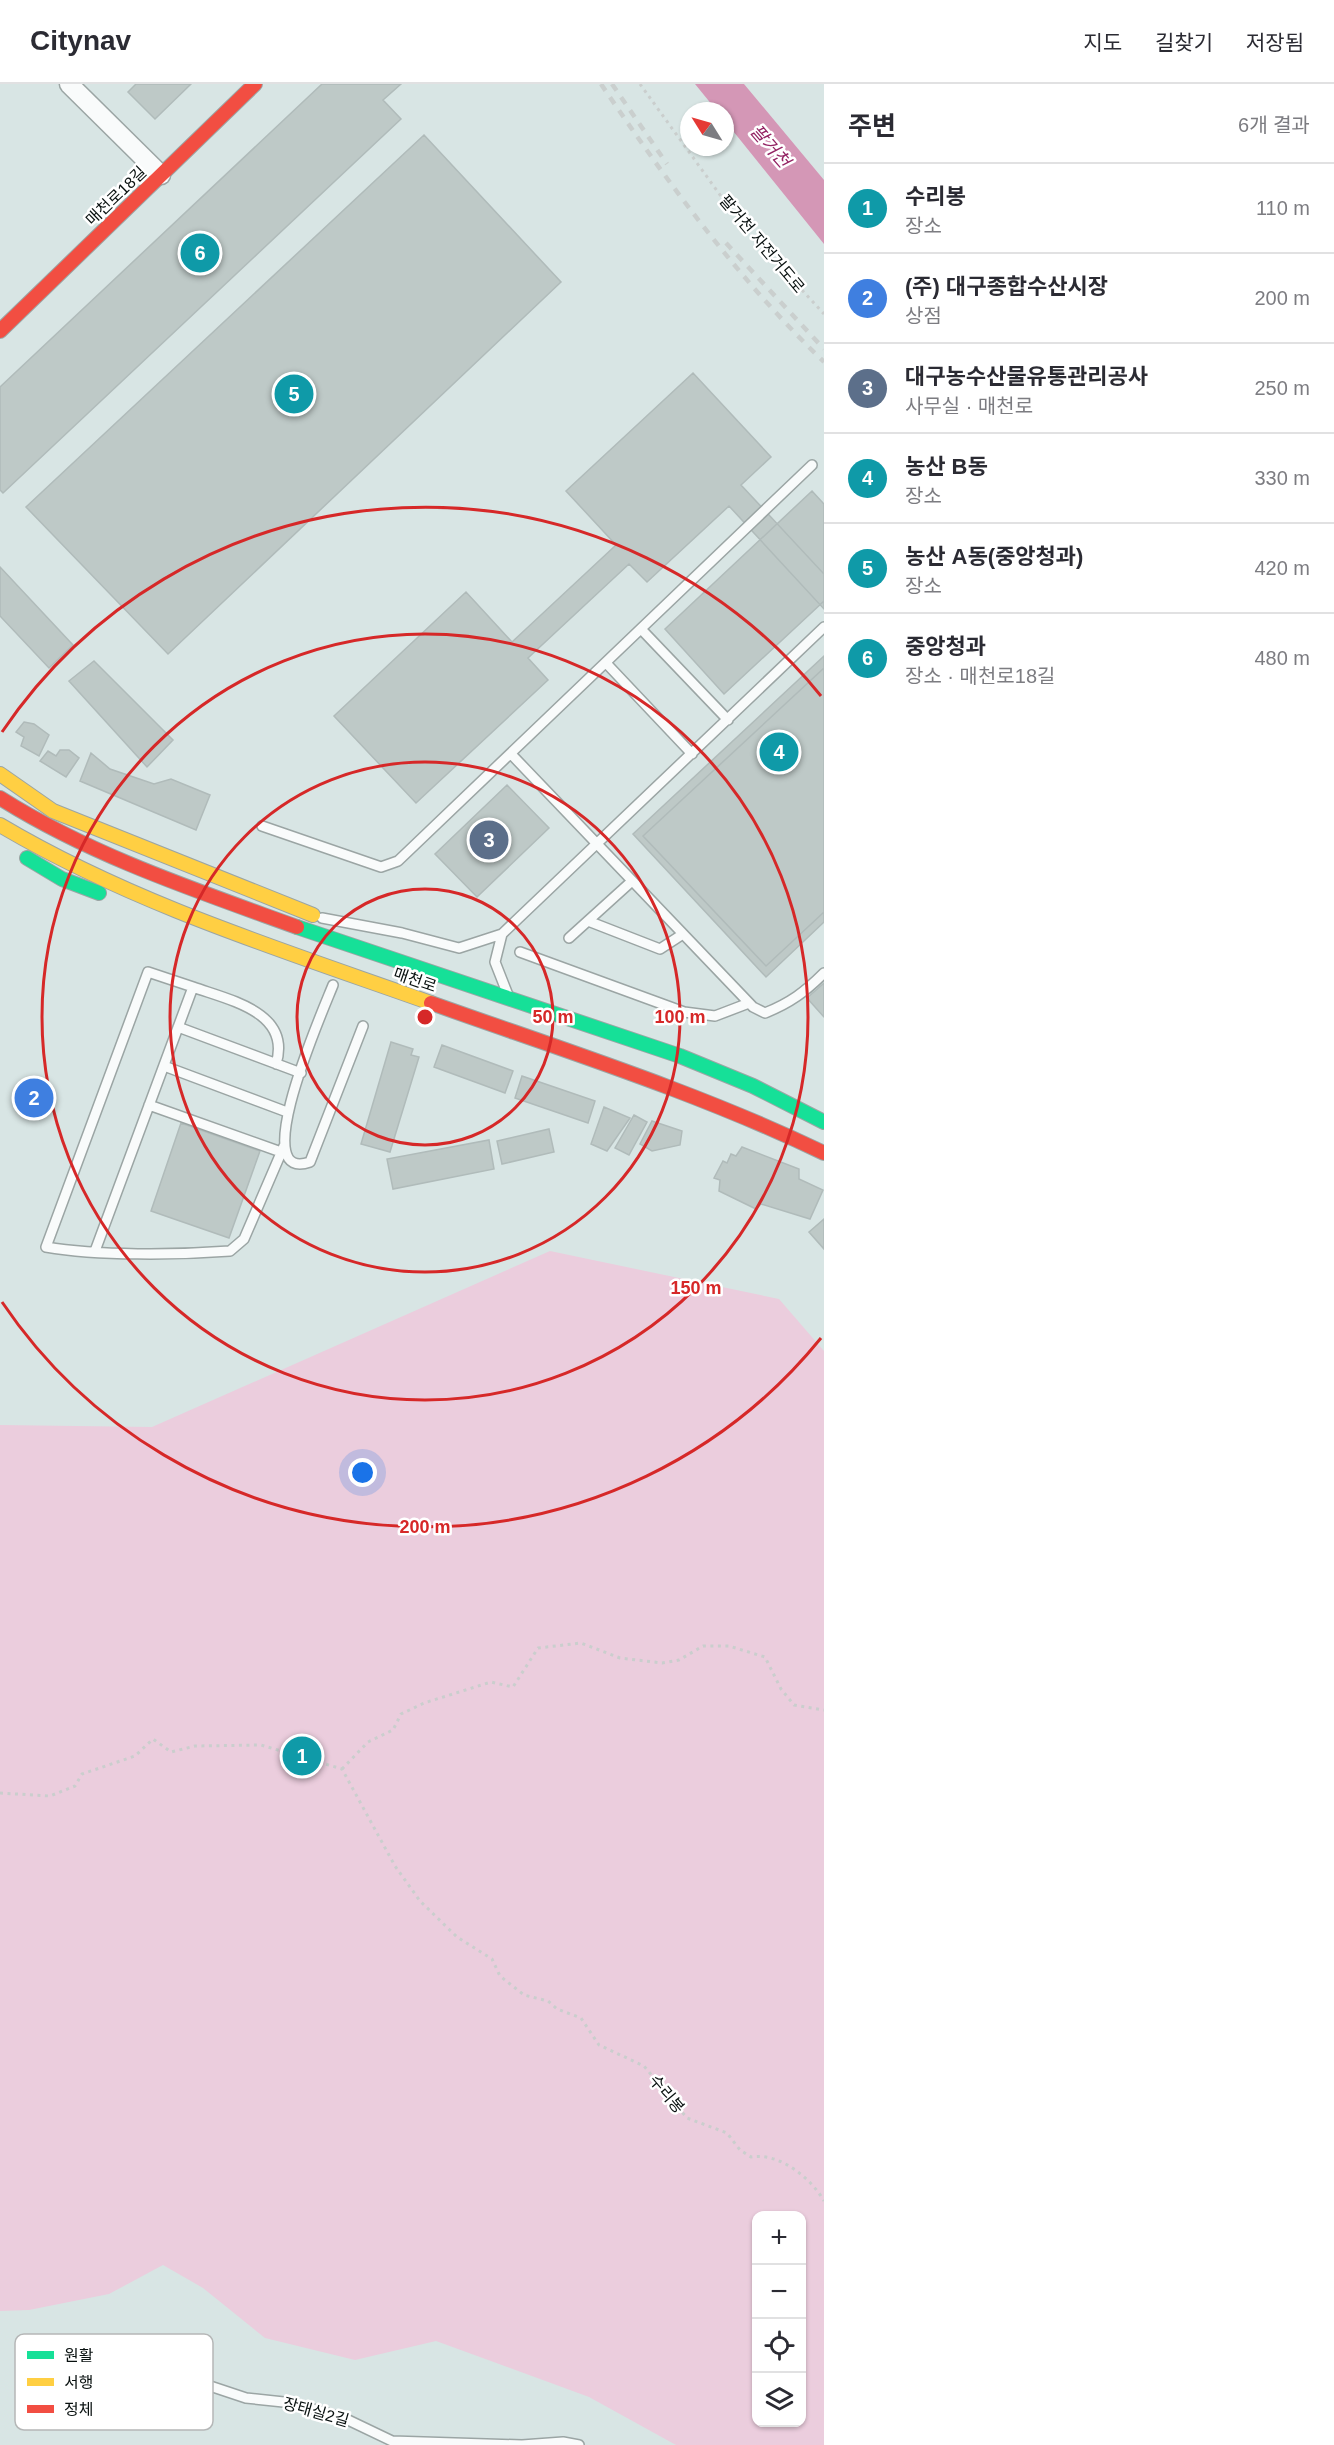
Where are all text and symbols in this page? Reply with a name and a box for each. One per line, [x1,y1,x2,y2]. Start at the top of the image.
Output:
text: Citynav [30,25,131,56]
text: 지도 [1083,31,1122,54]
text: 길찾기 [1155,31,1213,54]
text: 저장됨 [1246,31,1304,54]
north arrow [680,102,734,156]
text: 주변 [848,111,896,141]
text: 6개 결과 [1238,114,1310,136]
water label: 팔거천 [746,121,795,173]
street label: 매천로18길 [83,163,149,229]
text: 수리봉 [905,184,966,209]
street label: 팔거천 자전거도로 [716,192,808,296]
text: 1 [862,197,873,219]
text: 110 m [1256,197,1310,219]
text: 장소 [905,215,942,237]
pin: 6 [180,230,220,276]
text: (주) 대구종합수산시장 [905,274,1108,299]
text: 2 [862,287,873,309]
text: 200 m [1254,287,1310,309]
text: 상점 [905,305,942,327]
text: 대구농수산물유통관리공사 [905,364,1148,389]
pin: 5 [274,372,314,416]
text: 3 [862,377,873,399]
text: 250 m [1254,377,1310,399]
text: 사무실 · 매천로 [905,395,1033,417]
text: 농산 B동 [905,454,988,479]
text: 4 [862,467,873,489]
text: 330 m [1254,467,1310,489]
text: 장소 [905,485,942,507]
text: 농산 A동(중앙청과) [905,544,1083,569]
text: 5 [862,557,873,579]
text: 420 m [1254,557,1310,579]
text: 장소 [905,575,942,597]
text: 중앙청과 [905,634,986,659]
text: 6 [862,647,873,669]
text: 480 m [1254,647,1310,669]
text: 장소 · 매천로18길 [905,665,1055,687]
pin: 4 [760,730,798,774]
pin: 3 [470,818,508,862]
street label: 매천로 [391,965,439,995]
centre of rings [415,1007,435,1027]
text: 50 m [532,1007,574,1027]
text: 100 m [654,1007,706,1027]
pin: 2 [15,1076,54,1120]
text: 150 m [670,1278,722,1298]
your location [348,1458,377,1487]
text: 200 m [399,1517,451,1537]
pin: 1 [282,1734,322,1778]
street label: 수리봉 [646,2072,688,2116]
map controls [752,2211,806,2427]
button: + [752,2211,806,2265]
button: − [752,2265,806,2319]
button: locate [752,2319,806,2373]
legend [15,2334,213,2430]
text: 원활 [64,2347,94,2364]
button: layers [752,2373,806,2427]
text: 서행 [64,2374,93,2391]
street label: 장태실2길 [281,2394,351,2430]
text: 정체 [64,2401,93,2418]

